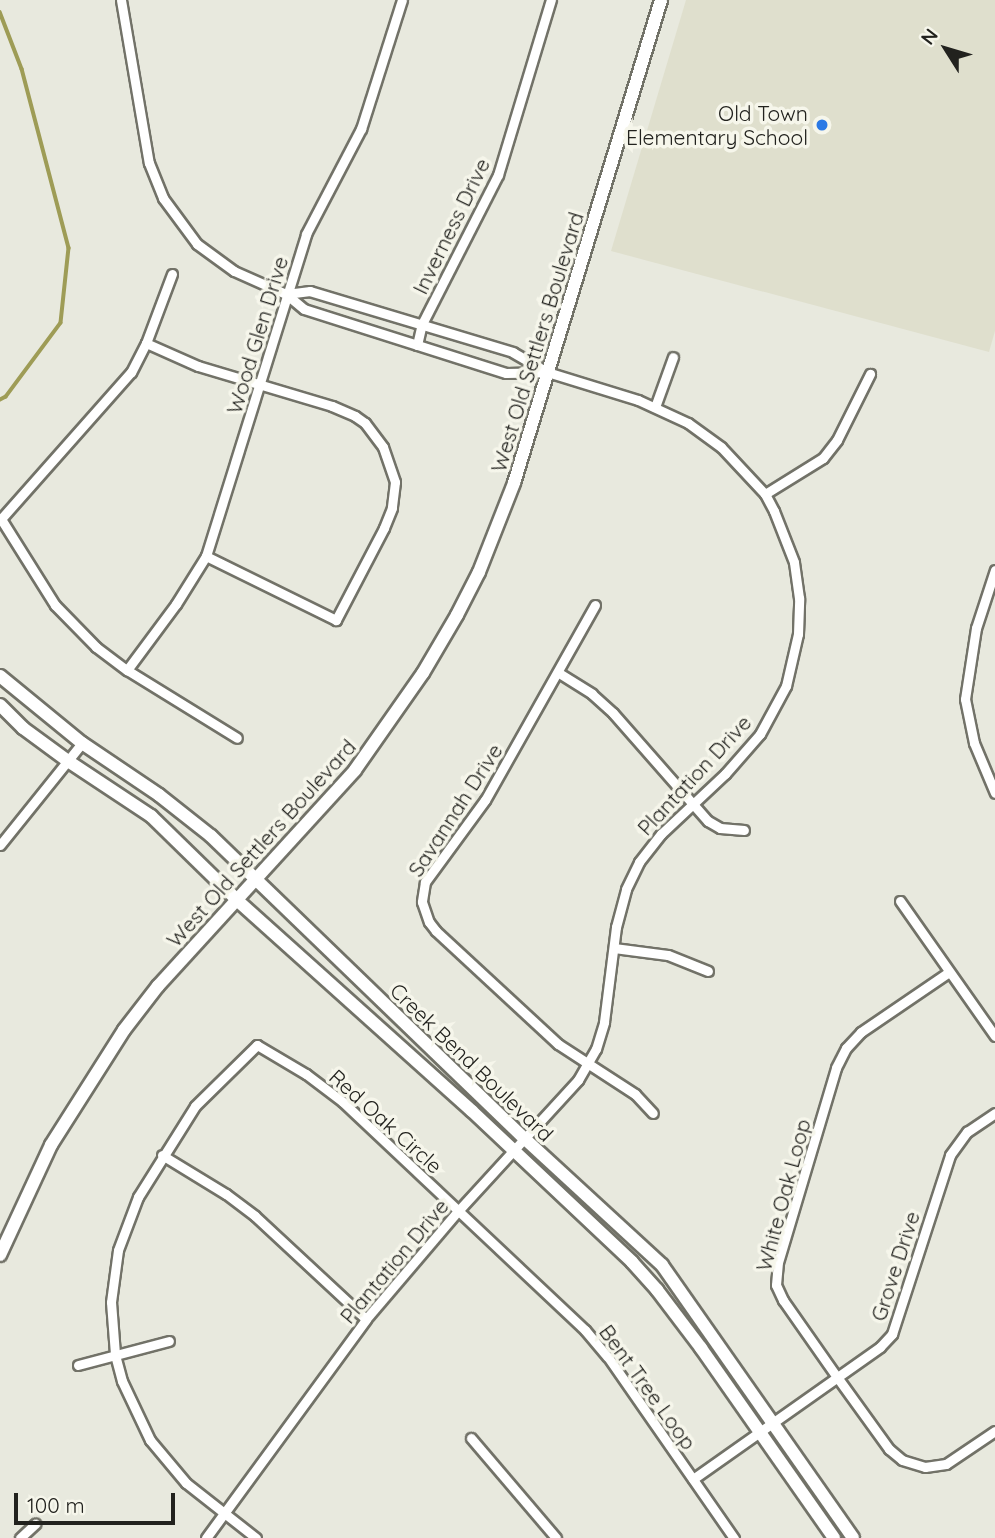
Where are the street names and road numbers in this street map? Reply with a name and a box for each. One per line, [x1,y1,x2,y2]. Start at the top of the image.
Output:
street label: Inverness Drive [407,154,495,298]
street label: West Old Settlers Boulevard [485,209,589,475]
street label: Wood Glen Drive [221,253,293,417]
street label: Plantation Drive [632,710,756,840]
street label: West Old Settlers Boulevard [161,734,361,952]
street label: Savannah Drive [403,739,507,881]
street label: Creek Bend Boulevard [385,978,559,1146]
street label: Red Oak Circle [324,1064,448,1178]
street label: White Oak Loop [751,1116,815,1274]
street label: Plantation Drive [335,1194,453,1328]
street label: Grove Drive [865,1208,925,1324]
street label: Bent Tree Loop [594,1320,702,1454]

